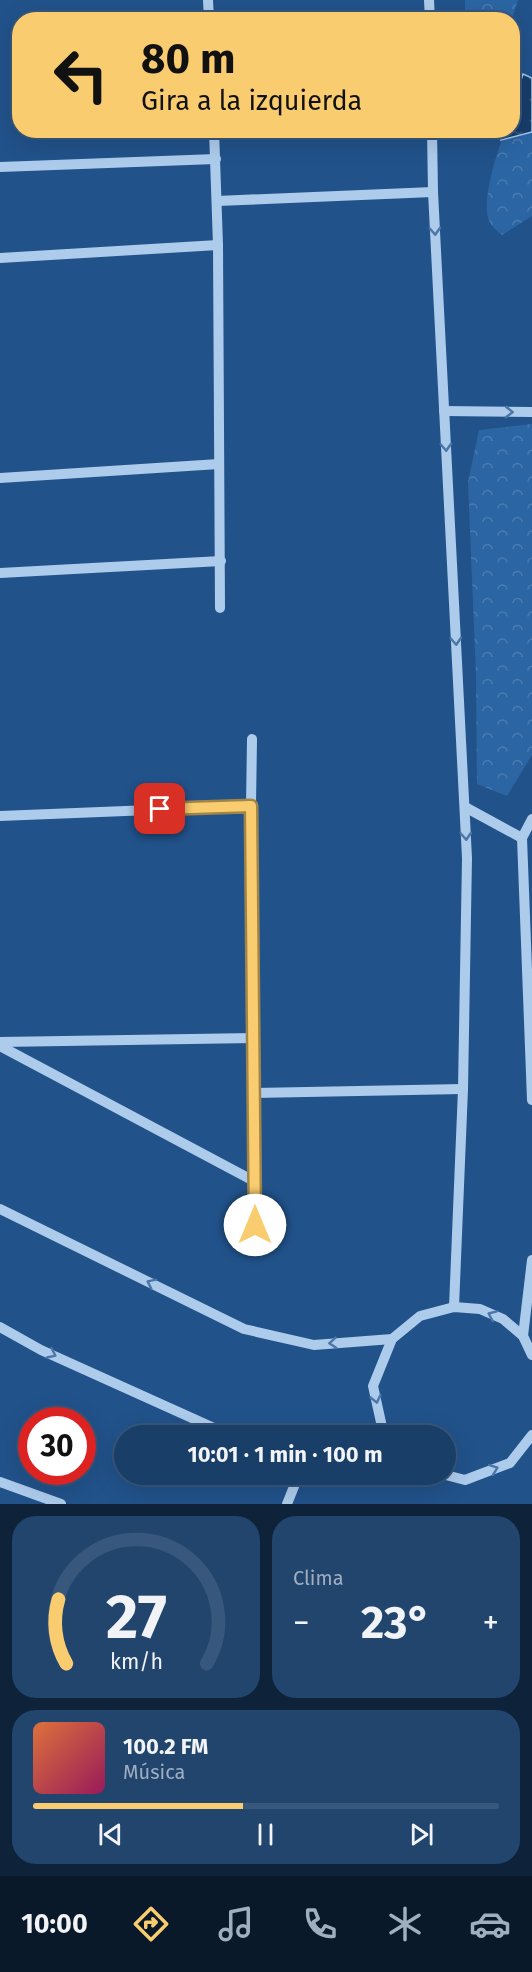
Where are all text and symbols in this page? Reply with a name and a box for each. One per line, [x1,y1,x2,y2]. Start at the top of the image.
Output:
text: 80 m [141,34,235,84]
icon: left [42,36,120,114]
text: Gira a la izquierda [141,85,362,117]
one-way arrow [428,226,441,235]
one-way arrow [505,406,514,418]
one-way arrow [440,442,453,451]
one-way arrow [450,637,463,646]
pin [134,783,185,834]
icon: arrive [143,792,176,825]
one-way arrow [460,832,473,841]
position arrow [223,1193,287,1257]
one-way arrow [146,1279,157,1291]
one-way arrow [487,1310,498,1322]
one-way arrow [329,1337,338,1350]
one-way arrow [45,1347,56,1359]
one-way arrow [368,1394,381,1404]
speed limit sign: 30 [18,1407,96,1485]
text: 10:01 · 1 min · 100 m [187,1441,383,1468]
one-way arrow [488,1464,498,1477]
text: Clima [293,1566,344,1590]
text: 27 [106,1580,166,1655]
text: 23° [361,1596,431,1650]
text: − [293,1603,310,1643]
text: + [483,1603,499,1643]
text: km/h [109,1649,163,1675]
text: 100.2 FM [123,1733,208,1760]
text: Música [123,1760,185,1784]
icon: previous [94,1818,127,1851]
icon: pause [249,1818,282,1851]
icon: next [405,1818,438,1851]
icon: directions [130,1903,172,1945]
icon: music [215,1903,257,1945]
icon: phone [299,1903,341,1945]
icon: climate [384,1903,426,1945]
icon: car [469,1903,511,1945]
text: 10:00 [21,1908,88,1940]

